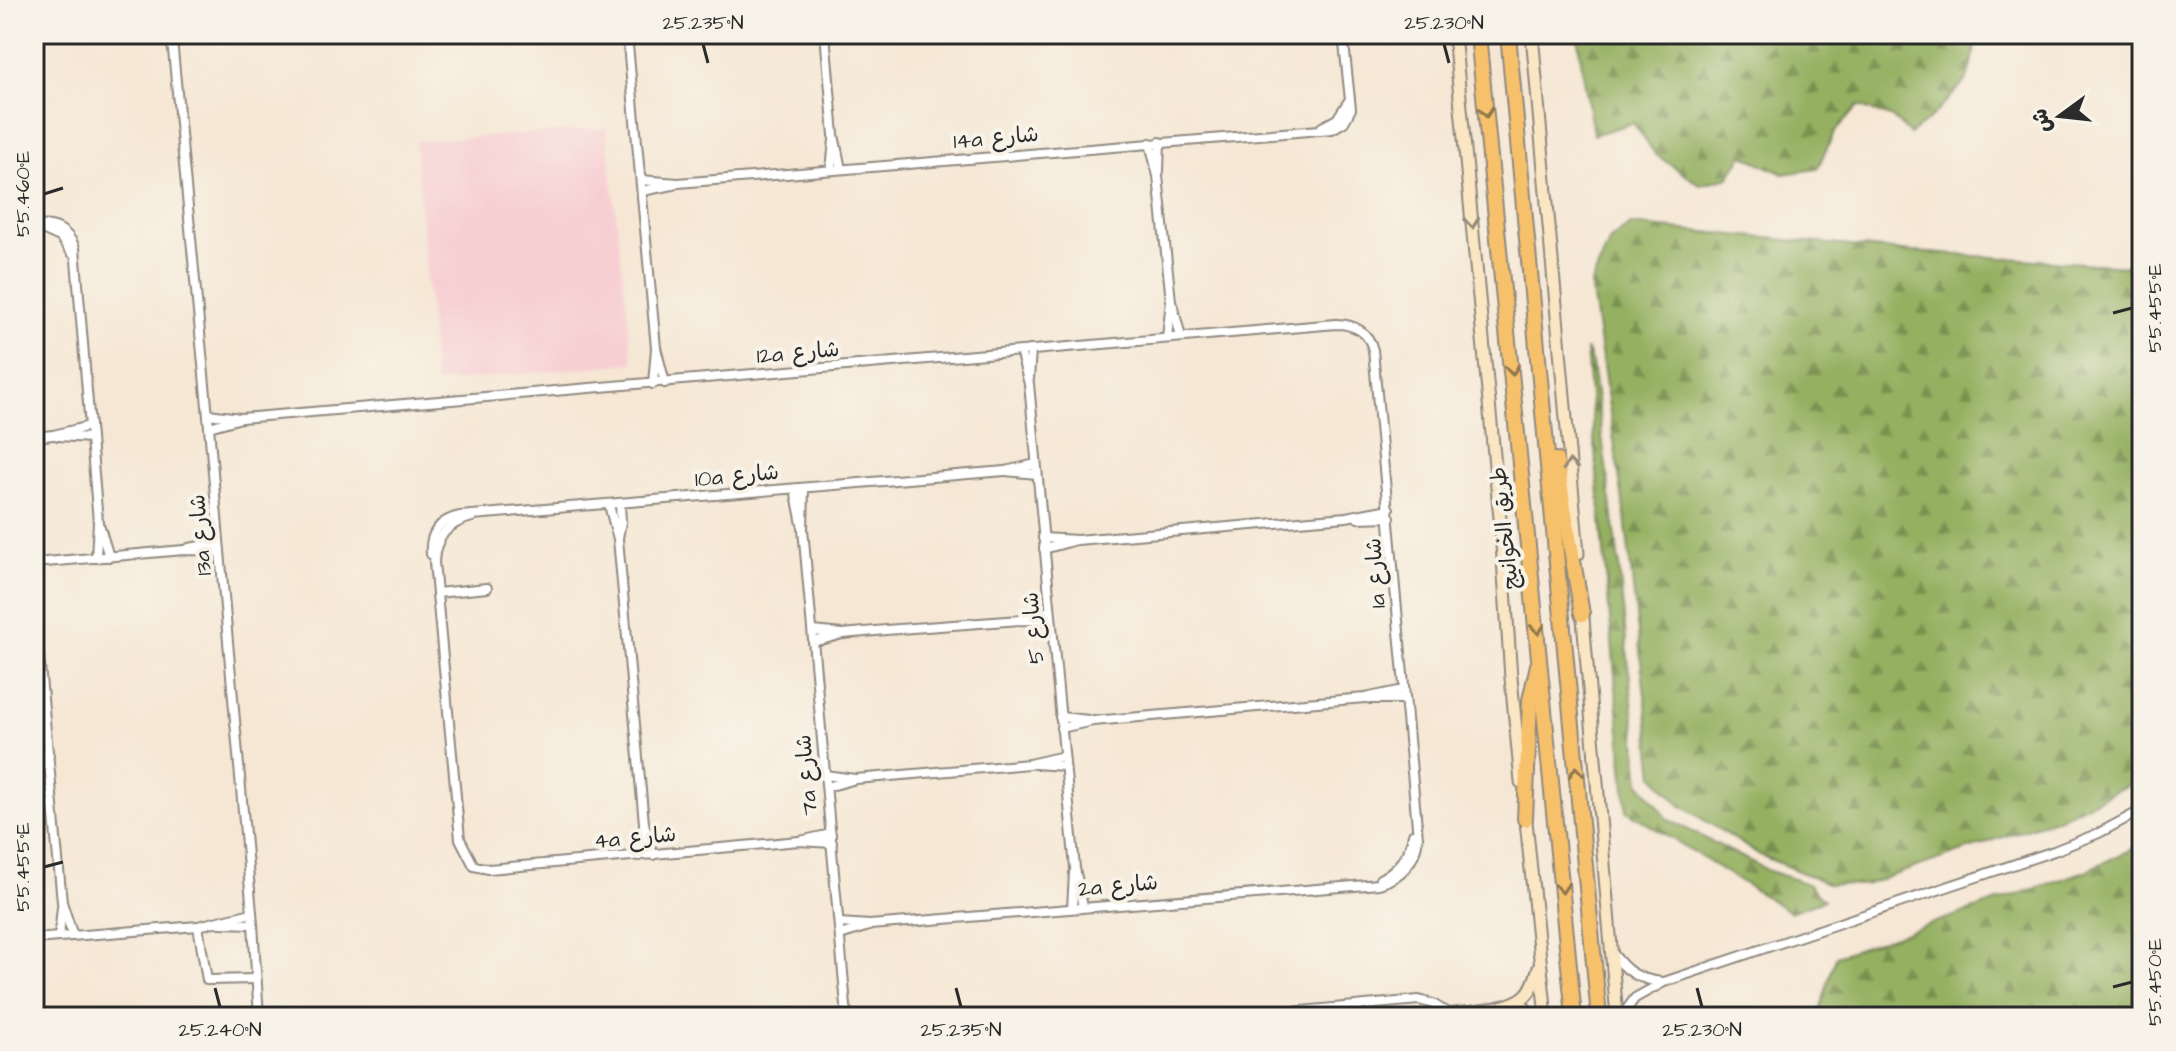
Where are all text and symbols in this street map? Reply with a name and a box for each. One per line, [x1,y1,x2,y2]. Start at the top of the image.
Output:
text: 25.235°N [662,9,744,37]
text: 25.230°N [1404,9,1484,37]
north arrow [2020,76,2100,156]
text: ش [2024,105,2060,136]
one-way arrow [1477,106,1494,119]
street label: 14a شارع [952,119,1040,157]
text: 55.460°E [9,151,37,237]
one-way arrow [1464,217,1481,230]
text: 55.455°E [2141,263,2169,353]
street label: 12a شارع [755,334,841,372]
one-way arrow [1503,364,1520,377]
street label: 10a شارع [694,457,780,495]
one-way arrow [1562,458,1579,471]
street label: طريق الخوانيج [1483,465,1527,591]
street label: 13a شارع [182,493,220,577]
street label: 1a شارع [1358,537,1394,609]
street label: شارع 5 [1015,591,1053,665]
one-way arrow [1529,623,1546,636]
street label: 7a شارع [788,733,826,817]
one-way arrow [1568,765,1585,778]
street label: 4a شارع [593,819,677,857]
text: 55.455°E [9,822,37,912]
street label: 2a شارع [1077,867,1159,905]
one-way arrow [1553,882,1570,895]
text: 55.450°E [2141,938,2169,1026]
text: 25.240°N [178,1016,262,1044]
text: 25.235°N [920,1016,1002,1044]
text: 25.230°N [1662,1016,1742,1044]

